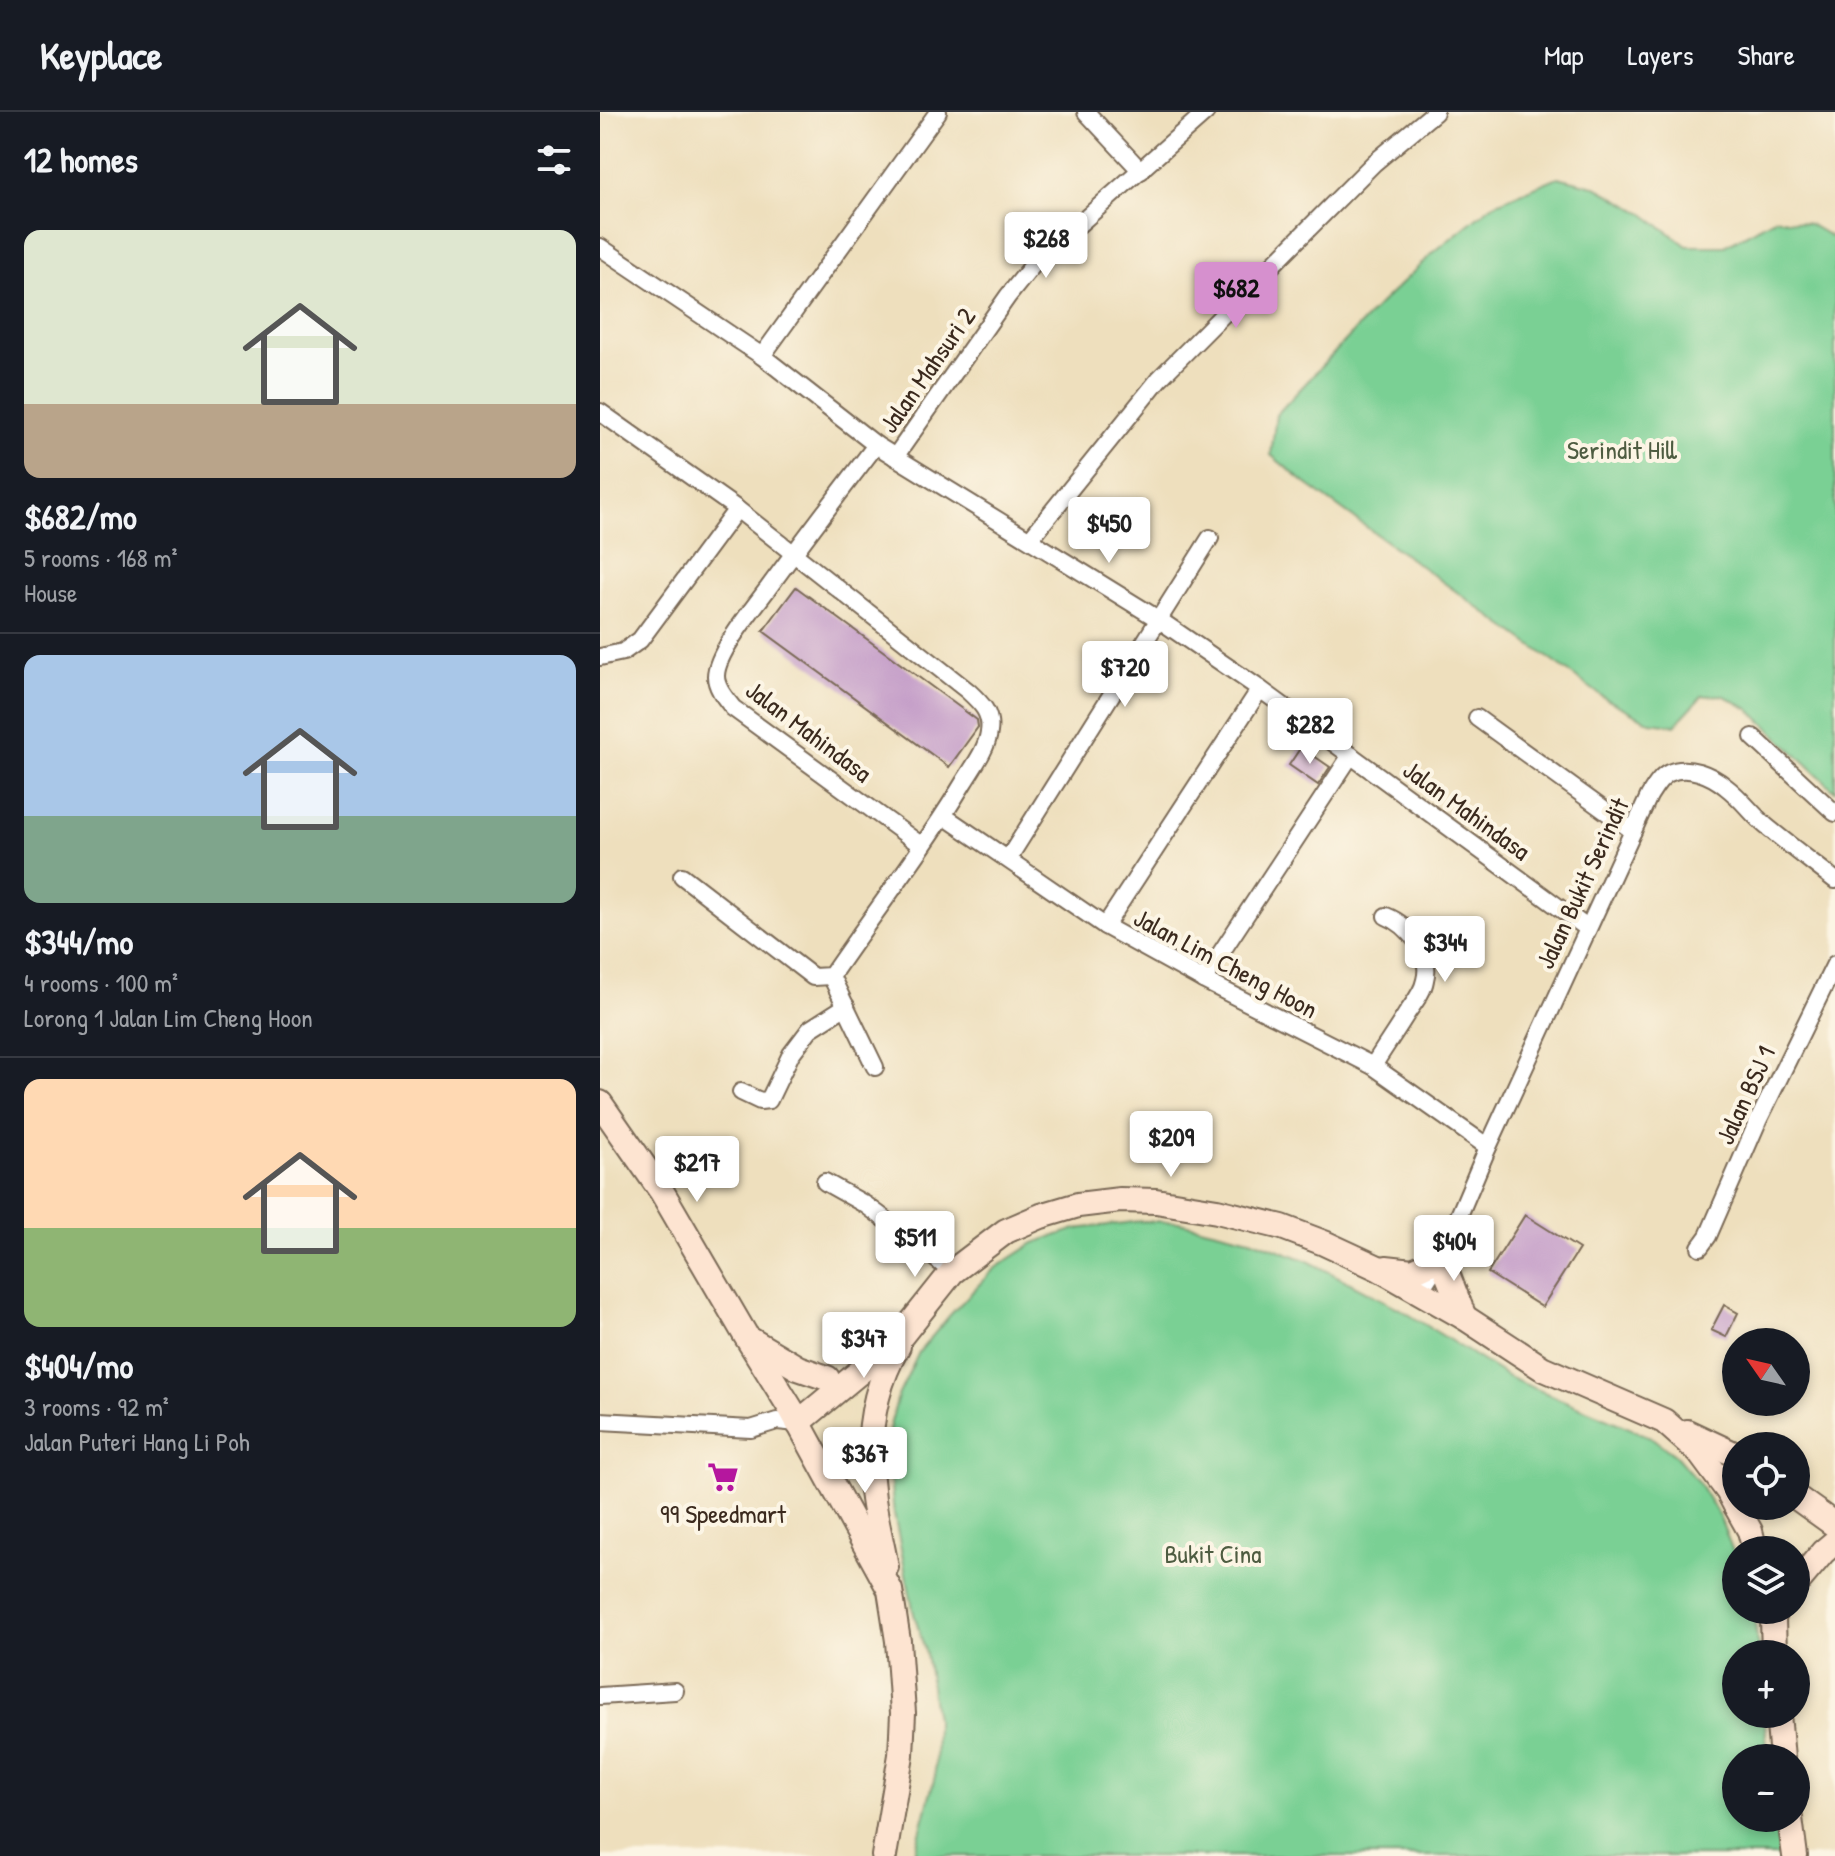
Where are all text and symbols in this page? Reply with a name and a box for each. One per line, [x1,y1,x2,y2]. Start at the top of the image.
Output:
text: Keyplace [40,29,162,81]
text: Map [1544,36,1584,74]
text: Layers [1628,36,1693,74]
text: Share [1737,36,1795,74]
text: 12 homes [24,137,138,183]
icon: filters [532,138,576,182]
pin: $268 [999,212,1093,280]
text: $268 [1023,220,1069,255]
pin: $682 [1189,262,1283,330]
text: $682 [1213,270,1259,305]
icon: home [228,282,372,426]
street label: Jalan Mahsuri 2 [871,300,983,440]
park label: Serindit Hill [1567,432,1678,467]
text: $682/mo [24,494,137,540]
pin: $450 [1062,497,1156,565]
text: $450 [1086,505,1132,540]
text: 5 rooms · 168 m² [24,540,178,575]
text: House [24,575,77,610]
pin: $720 [1078,641,1172,709]
text: $720 [1100,649,1150,684]
street label: Jalan Mahindasa [739,672,879,790]
pin: $282 [1263,698,1357,766]
text: $282 [1286,706,1334,741]
icon: home [228,707,372,851]
street label: Jalan Mahindasa [1396,752,1538,868]
street label: Jalan Bukit Serindit [1527,791,1637,974]
street label: Jalan Lim Cheng Hoon [1128,900,1324,1026]
pin: $344 [1398,916,1492,984]
text: $344/mo [24,919,133,965]
text: $344 [1423,924,1467,959]
text: 4 rooms · 100 m² [24,965,178,1000]
text: Lorong 1 Jalan Lim Cheng Hoon [24,1000,313,1035]
street label: Jalan BSJ 1 [1707,1040,1783,1150]
pin: $209 [1124,1111,1218,1179]
text: $209 [1148,1119,1194,1154]
icon: home [228,1131,372,1275]
pin: $217 [650,1136,744,1204]
text: $217 [673,1144,721,1179]
pin: $511 [868,1211,962,1279]
pin: $404 [1407,1215,1501,1283]
text: $511 [893,1219,937,1254]
text: $404 [1432,1223,1476,1258]
pin: $347 [817,1312,911,1380]
text: $347 [840,1320,888,1355]
north arrow [1722,1328,1810,1416]
map controls [1722,1328,1810,1832]
text: $404/mo [24,1343,133,1389]
text: 3 rooms · 92 m² [24,1389,169,1424]
text: Jalan Puteri Hang Li Poh [24,1424,250,1459]
pin: $367 [818,1427,912,1495]
button: locate [1722,1432,1810,1520]
text: $367 [841,1435,889,1470]
supermarket icon: 99 Speedmart [706,1460,740,1494]
place label: 99 Speedmart [660,1496,787,1531]
park label: Bukit Cina [1164,1536,1262,1571]
button: layers [1722,1536,1810,1624]
button: + [1722,1640,1810,1728]
button: − [1722,1744,1810,1832]

